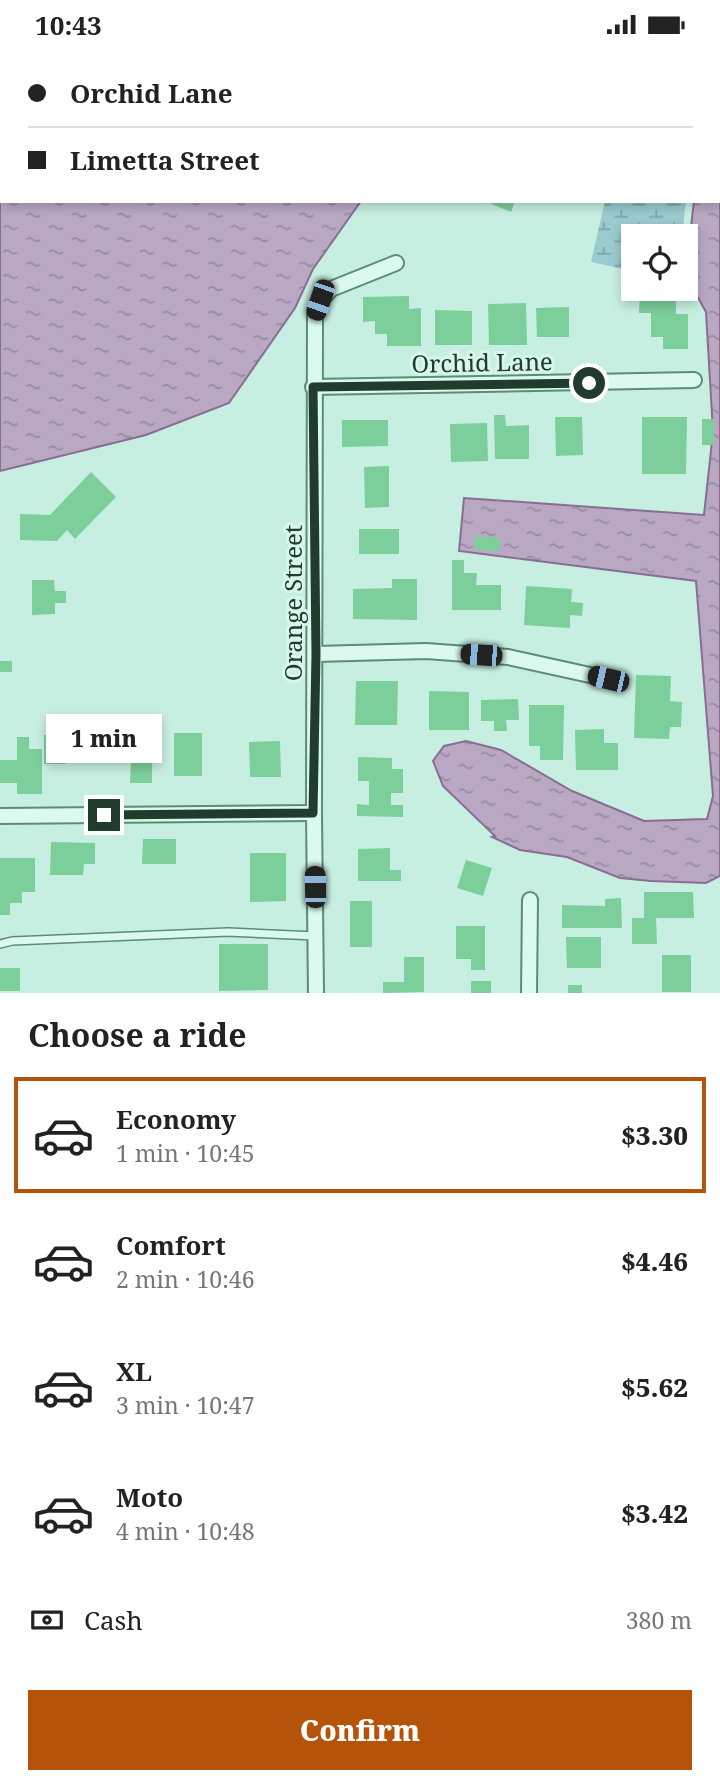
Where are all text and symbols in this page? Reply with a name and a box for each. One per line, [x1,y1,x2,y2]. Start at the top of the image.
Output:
text: 10:43 [35,7,102,43]
text: Orchid Lane [70,75,233,111]
text: Limetta Street [70,142,260,178]
map controls [621,224,698,301]
button: locate [621,224,698,301]
car [304,277,337,323]
street label: Orchid Lane [411,344,553,380]
route start [573,367,605,399]
street label: Orange Street [276,525,309,681]
car [460,643,503,667]
car [586,664,631,694]
callout: 1 min [46,713,162,763]
text: 1 min [71,722,137,754]
route end [88,799,120,831]
car [305,866,326,908]
text: Choose a ride [28,1013,247,1056]
text: Economy [116,1101,236,1137]
icon: car [32,1104,95,1167]
text: $3.30 [621,1117,688,1153]
text: 1 min · 10:45 [116,1137,254,1169]
text: Comfort [116,1227,226,1263]
icon: car [32,1230,95,1293]
text: $4.46 [621,1243,688,1279]
text: 2 min · 10:46 [116,1263,254,1295]
text: XL [116,1353,152,1389]
icon: car [32,1356,95,1419]
text: $5.62 [621,1369,688,1405]
text: 3 min · 10:47 [116,1389,254,1421]
text: Moto [116,1479,183,1515]
icon: car [32,1482,95,1545]
text: $3.42 [621,1495,688,1531]
text: 4 min · 10:48 [116,1515,254,1547]
icon: cash [28,1601,66,1639]
text: Cash [84,1602,143,1638]
text: 380 m [626,1604,692,1636]
button: Confirm [28,1690,692,1770]

